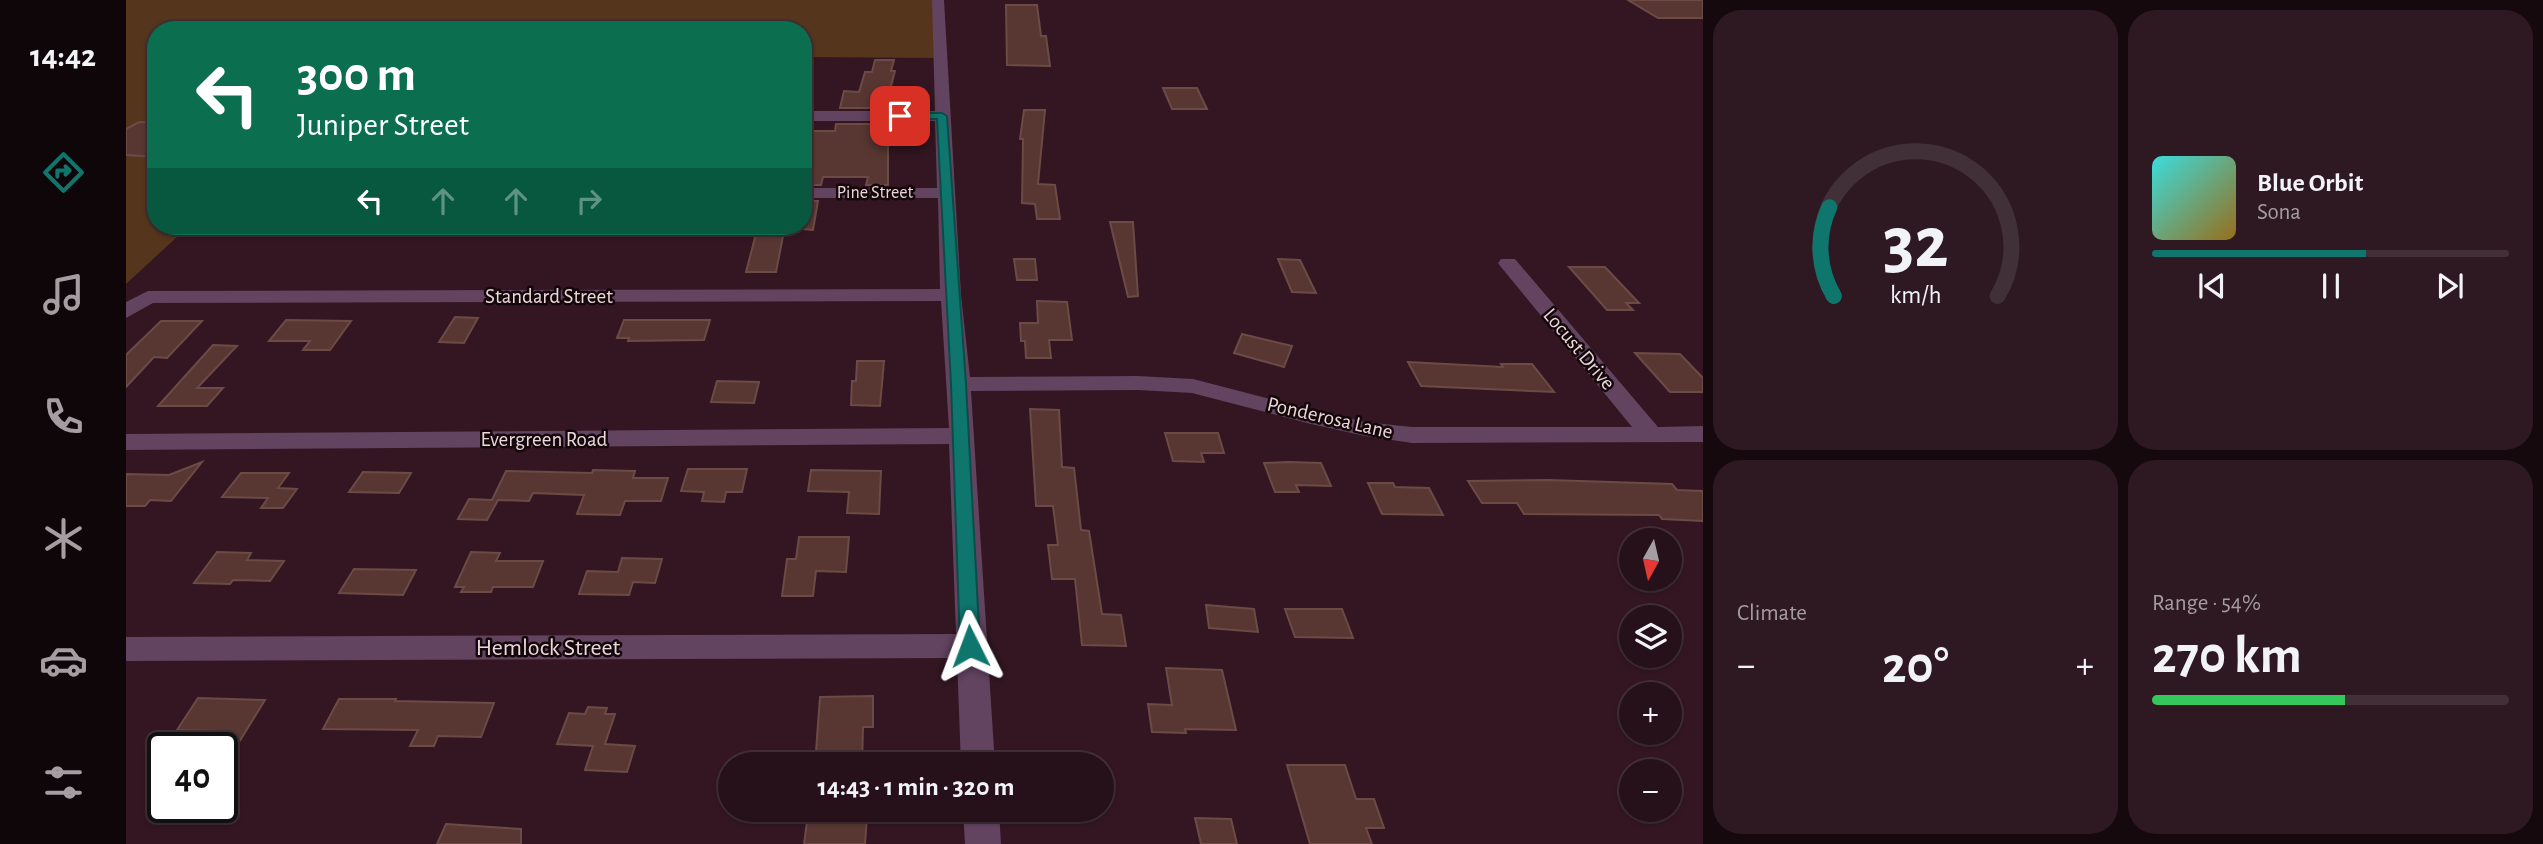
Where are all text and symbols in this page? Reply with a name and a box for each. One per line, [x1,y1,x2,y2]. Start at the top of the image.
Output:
text: 14:42 [30,40,96,72]
icon: left [182,49,273,140]
text: 300 m [297,51,416,100]
pin [870,86,930,146]
icon: arrive [881,97,919,135]
text: Juniper Street [297,109,469,141]
icon: directions [39,148,88,197]
text: Blue Orbit [2257,170,2363,196]
icon: left [351,182,389,220]
icon: ahead [424,182,462,220]
icon: ahead [497,182,535,220]
icon: right [570,182,608,220]
street label: Pine Street [837,184,914,202]
text: Sona [2257,201,2301,224]
text: 32 [1883,209,1948,282]
icon: previous [2193,267,2231,305]
icon: pause [2312,267,2350,305]
icon: next [2431,267,2469,305]
icon: music [39,270,88,319]
text: km/h [1890,283,1941,308]
street label: Standard Street [485,286,613,307]
street label: Locust Drive [1539,304,1619,394]
icon: phone [39,392,88,441]
street label: Ponderosa Lane [1265,393,1395,443]
street label: Evergreen Road [481,429,608,450]
icon: climate [39,514,88,563]
north arrow [1619,528,1682,592]
map controls [1619,528,1682,822]
text: Range · 54% [2152,592,2261,615]
text: Climate [1737,602,1807,625]
button: layers [1619,605,1682,668]
position arrow [933,609,1007,683]
text: 270 km [2152,630,2302,682]
icon: car [39,636,88,685]
street label: Hemlock Street [476,636,621,660]
text: 20° [1882,640,1949,692]
text: − [1737,647,1755,685]
text: + [2076,647,2094,685]
button: + [1619,682,1682,745]
speed limit sign: 40 [147,732,238,823]
icon: filters [39,758,88,807]
button: − [1619,759,1682,822]
text: 14:43 · 1 min · 320 m [817,774,1015,800]

